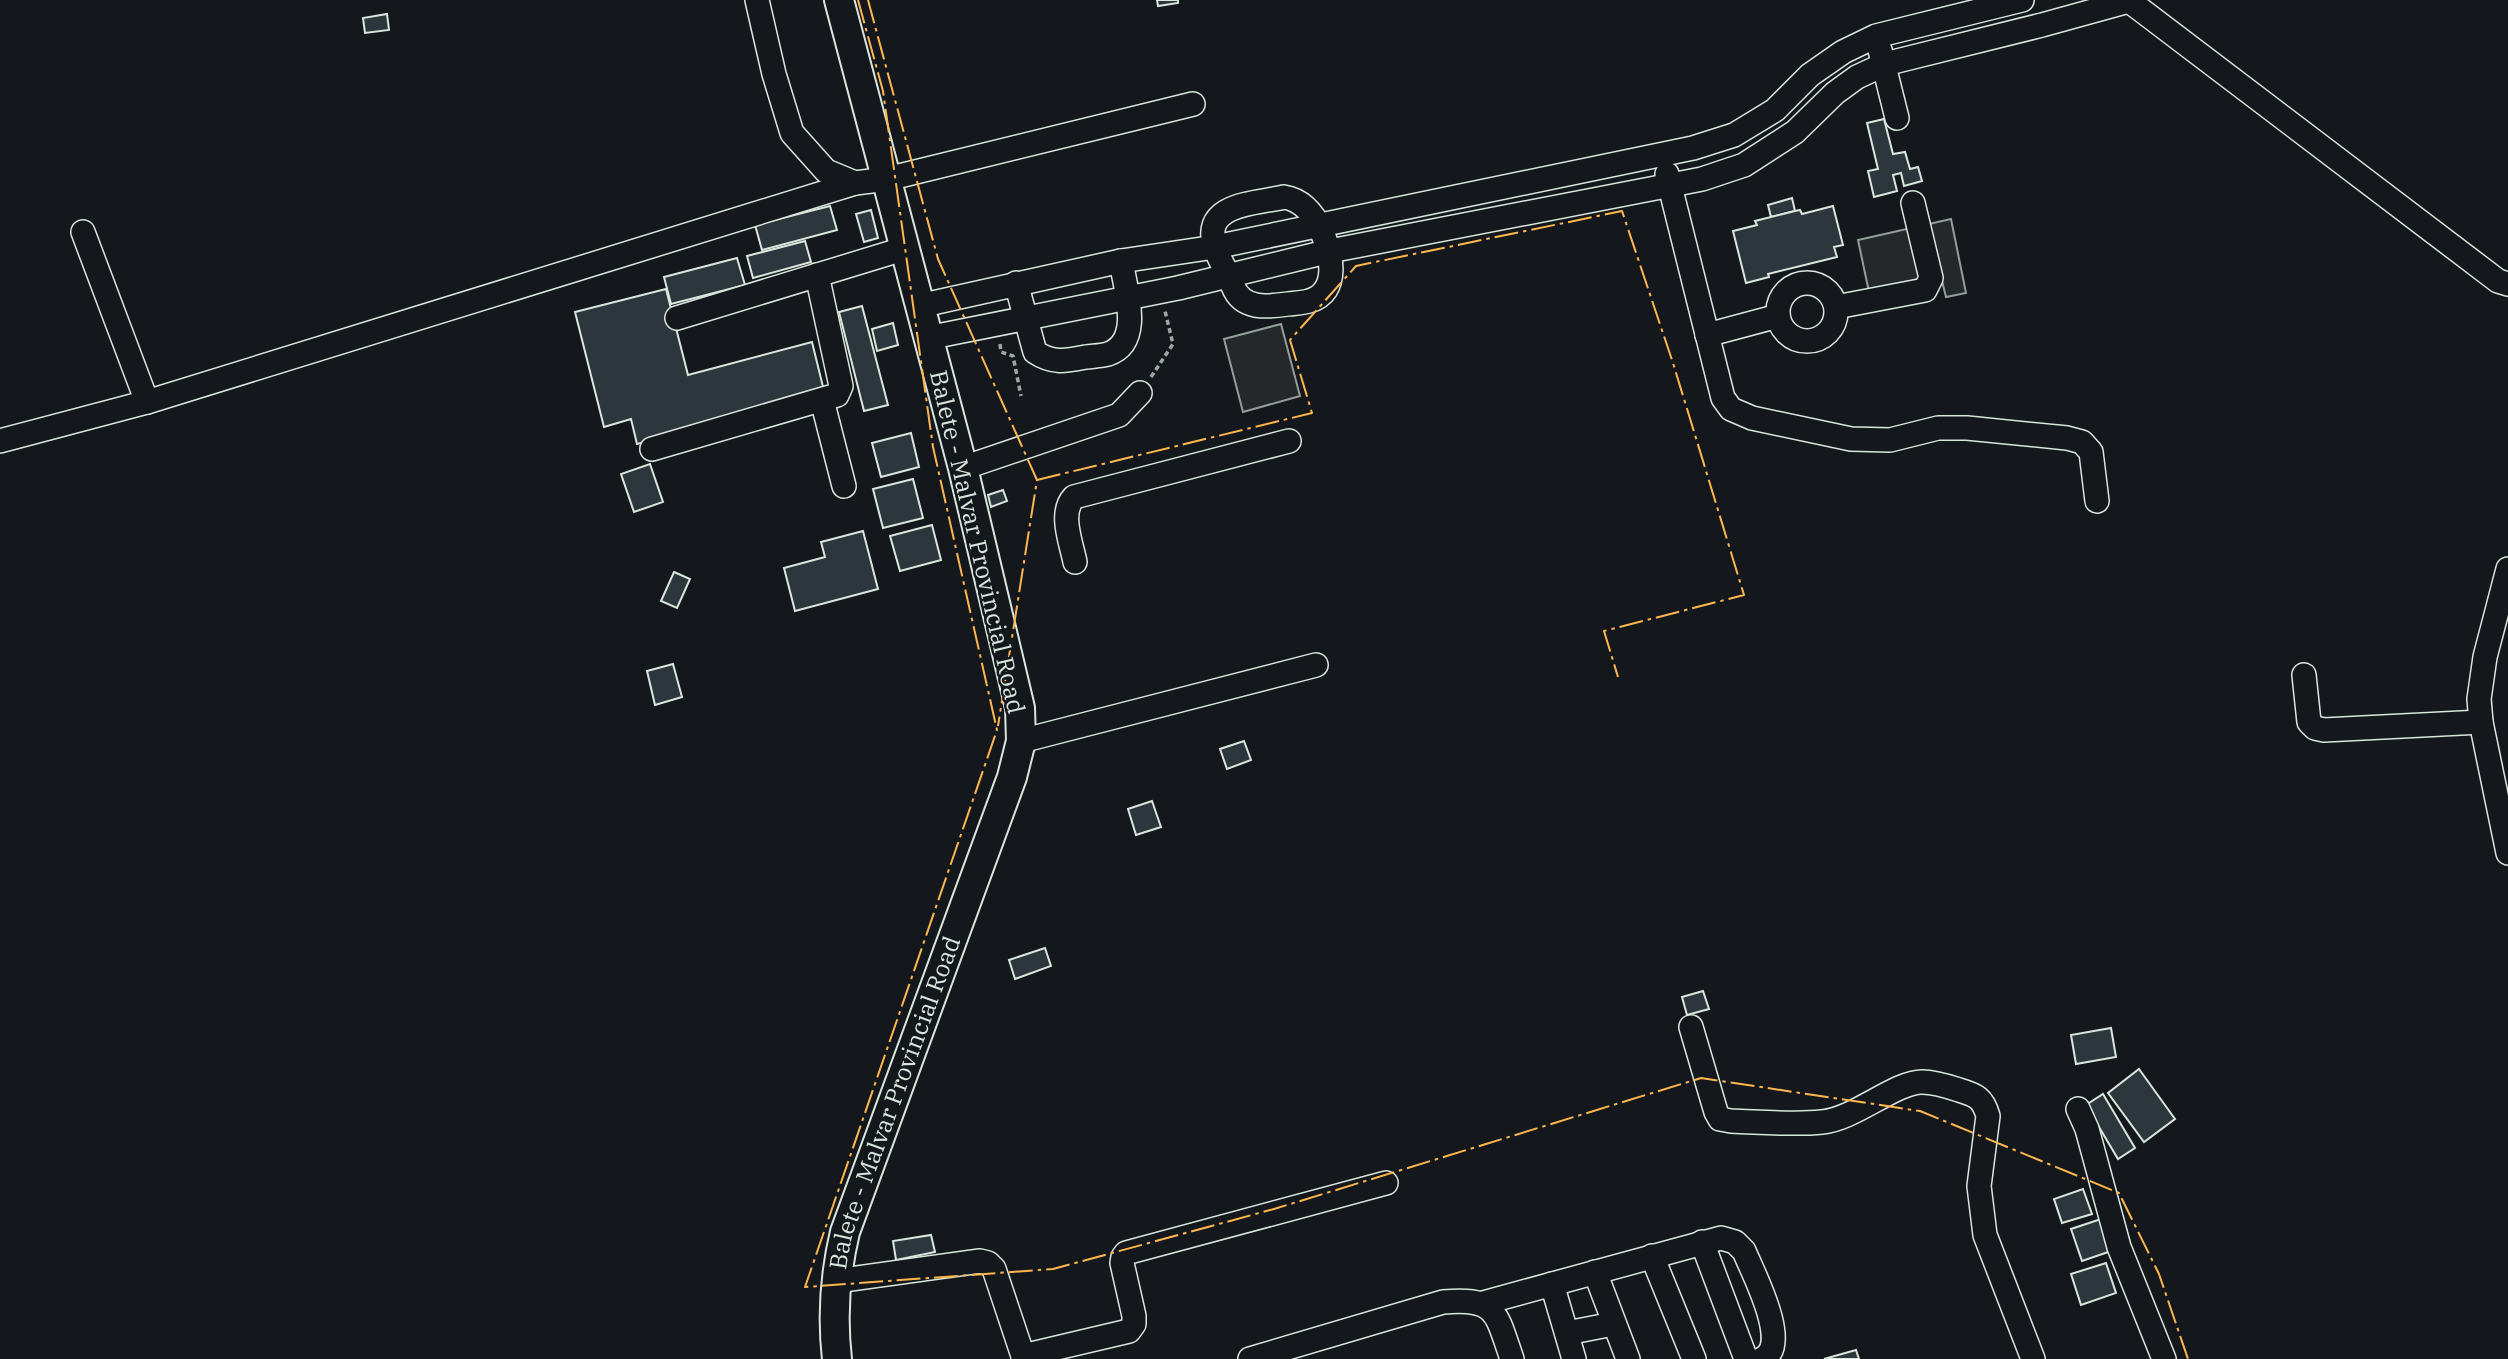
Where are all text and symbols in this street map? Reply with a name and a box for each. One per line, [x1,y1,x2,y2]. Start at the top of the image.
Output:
street label: Balete - Malvar Provincial Road [923,367,1033,717]
street label: Balete - Malvar Provincial Road [821,931,967,1272]

